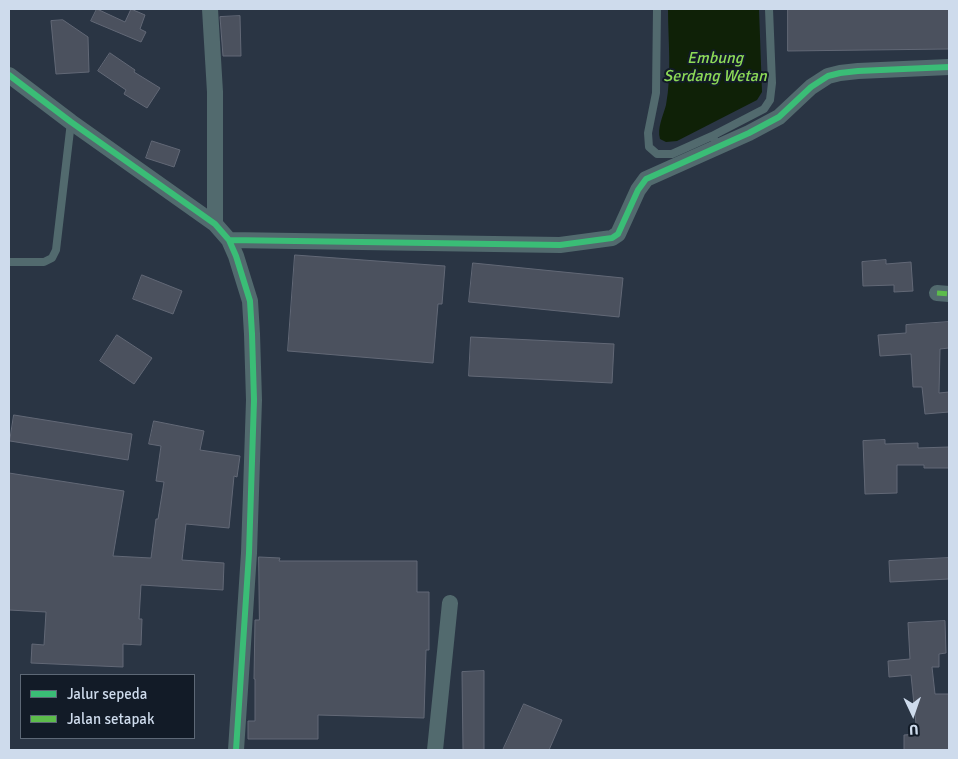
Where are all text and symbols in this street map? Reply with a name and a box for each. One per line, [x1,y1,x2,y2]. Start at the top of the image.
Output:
water label: Embung Serdang Wetan [663,49,767,87]
legend [20,674,195,739]
text: Jalur sepeda [67,685,147,703]
north arrow [888,689,938,739]
text: Jalan setapak [67,710,154,728]
text: U [909,721,919,738]

